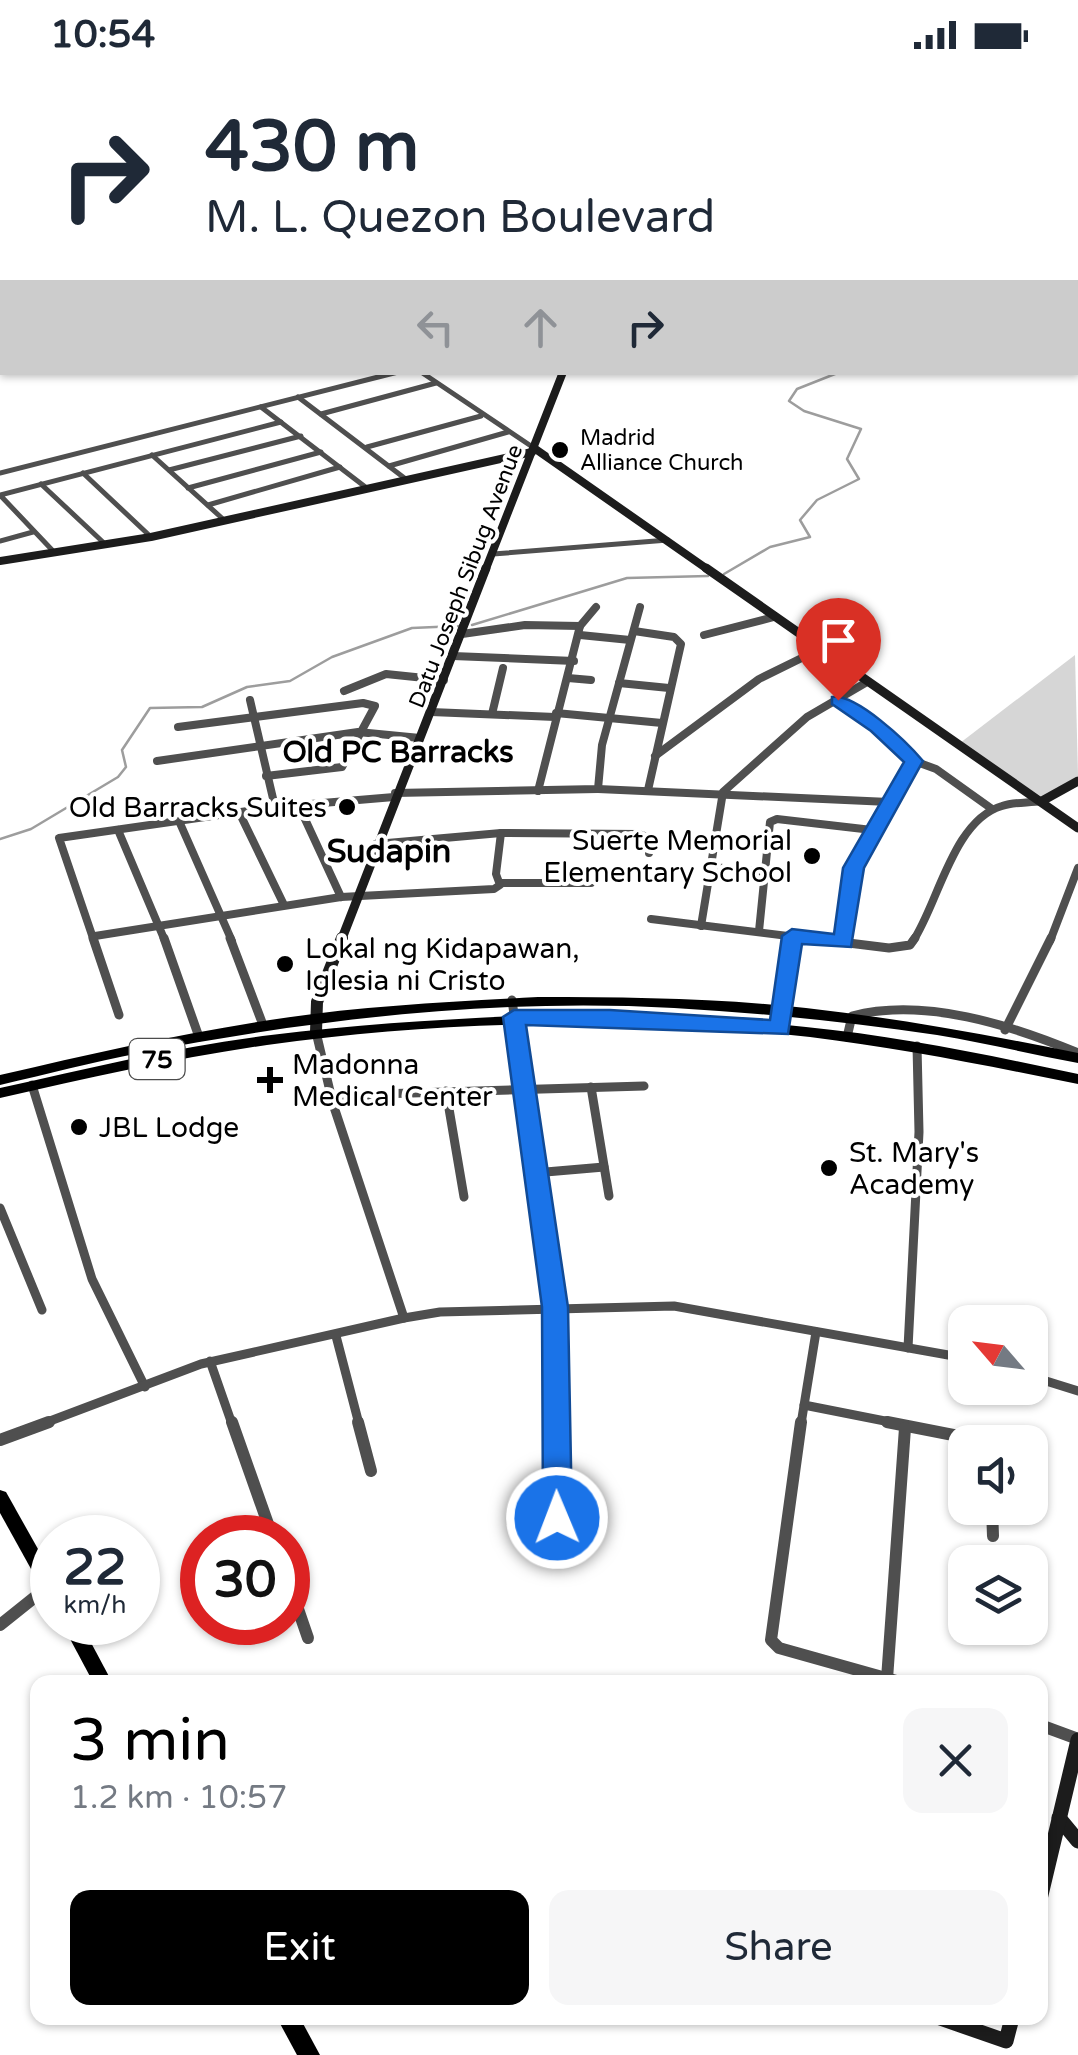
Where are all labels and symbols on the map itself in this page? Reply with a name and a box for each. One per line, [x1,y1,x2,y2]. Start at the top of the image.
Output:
place label: Madrid Alliance Church [580,425,744,476]
marker: Madrid Alliance Church [549,439,571,461]
street label: Datu Joseph Sibug Avenue [404,441,528,712]
pin [796,598,881,701]
district label: Old PC Barracks [282,734,514,771]
place label: Old Barracks Suites [69,791,327,825]
marker: Old Barracks Suites [336,796,358,818]
place label: Suerte Memorial Elementary School [543,824,792,890]
district label: Sudapin [327,833,451,871]
marker: Suerte Memorial Elementary School [801,845,823,867]
place label: Lokal ng Kidapawan, Iglesia ni Cristo [305,932,580,998]
marker: Lokal ng Kidapawan, Iglesia ni Cristo [274,953,296,975]
road number: 75 [130,1039,184,1079]
place label: Madonna Medical Center [292,1048,493,1114]
marker: Madonna Medical Center [257,1067,283,1093]
place label: JBL Lodge [99,1111,239,1145]
marker: JBL Lodge [68,1116,90,1138]
place label: St. Mary's Academy [849,1136,979,1202]
marker: St. Mary's Academy [818,1157,840,1179]
north arrow [948,1305,1048,1405]
position arrow [505,1466,609,1570]
speed limit sign: 30 [180,1515,310,1645]

